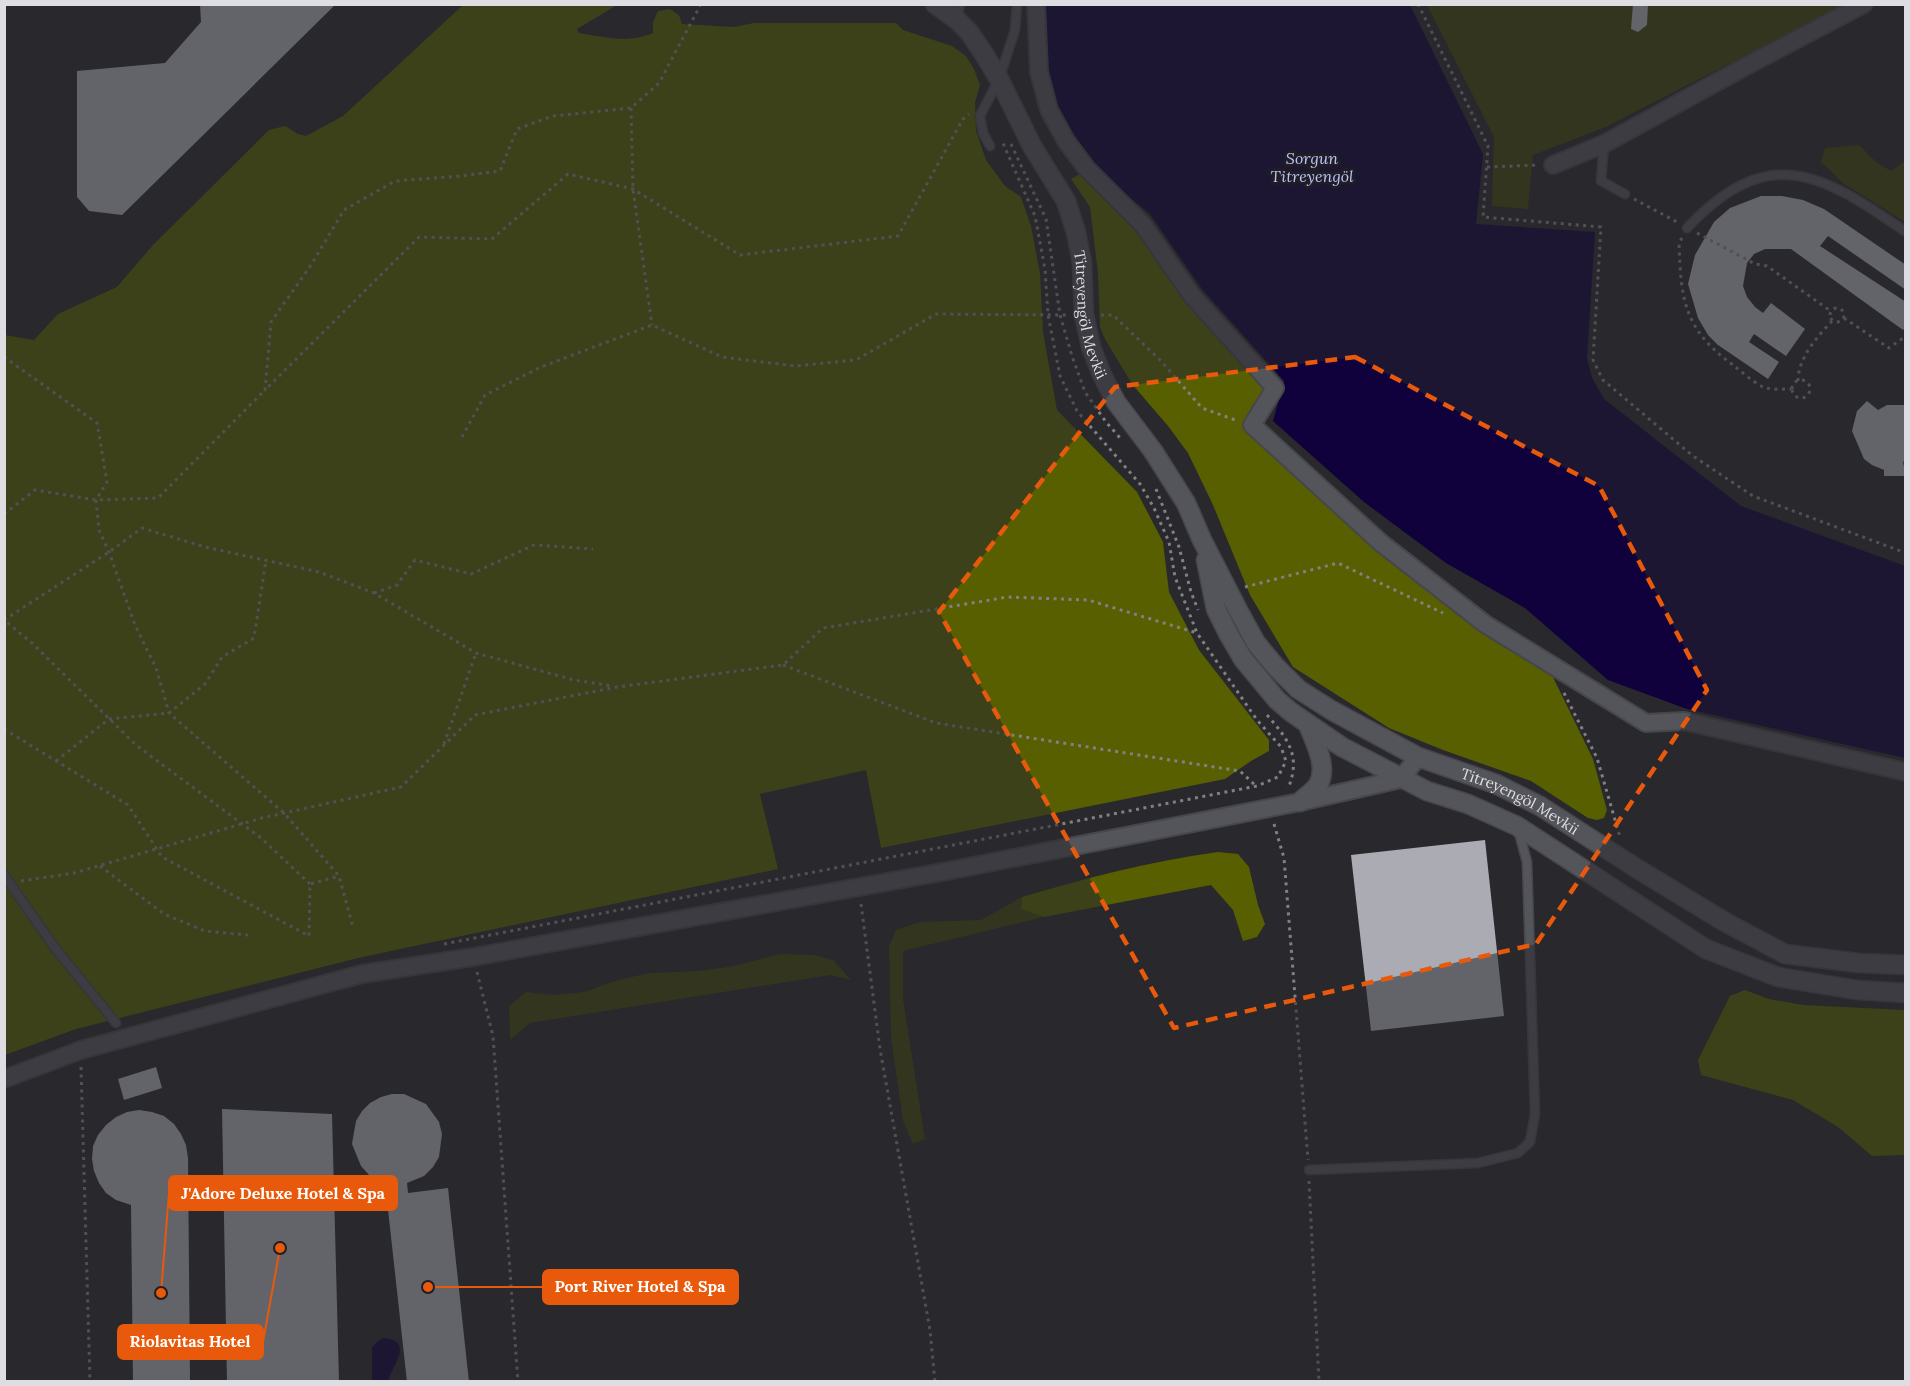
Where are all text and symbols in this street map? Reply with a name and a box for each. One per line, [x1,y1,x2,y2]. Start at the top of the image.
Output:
water label: Sorgun Titreyengöl [1270,148,1354,186]
street label: Titreyengöl Mevkii [1070,249,1112,382]
street label: Titreyengöl Mevkii [1459,763,1583,838]
callout: J'Adore Deluxe Hotel & Spa [169,1176,397,1210]
text: J'Adore Deluxe Hotel & Spa [181,1183,386,1203]
callout: Port River Hotel & Spa [543,1270,738,1304]
text: Port River Hotel & Spa [555,1276,726,1296]
callout: Riolavitas Hotel [118,1325,263,1359]
text: Riolavitas Hotel [130,1331,250,1351]

